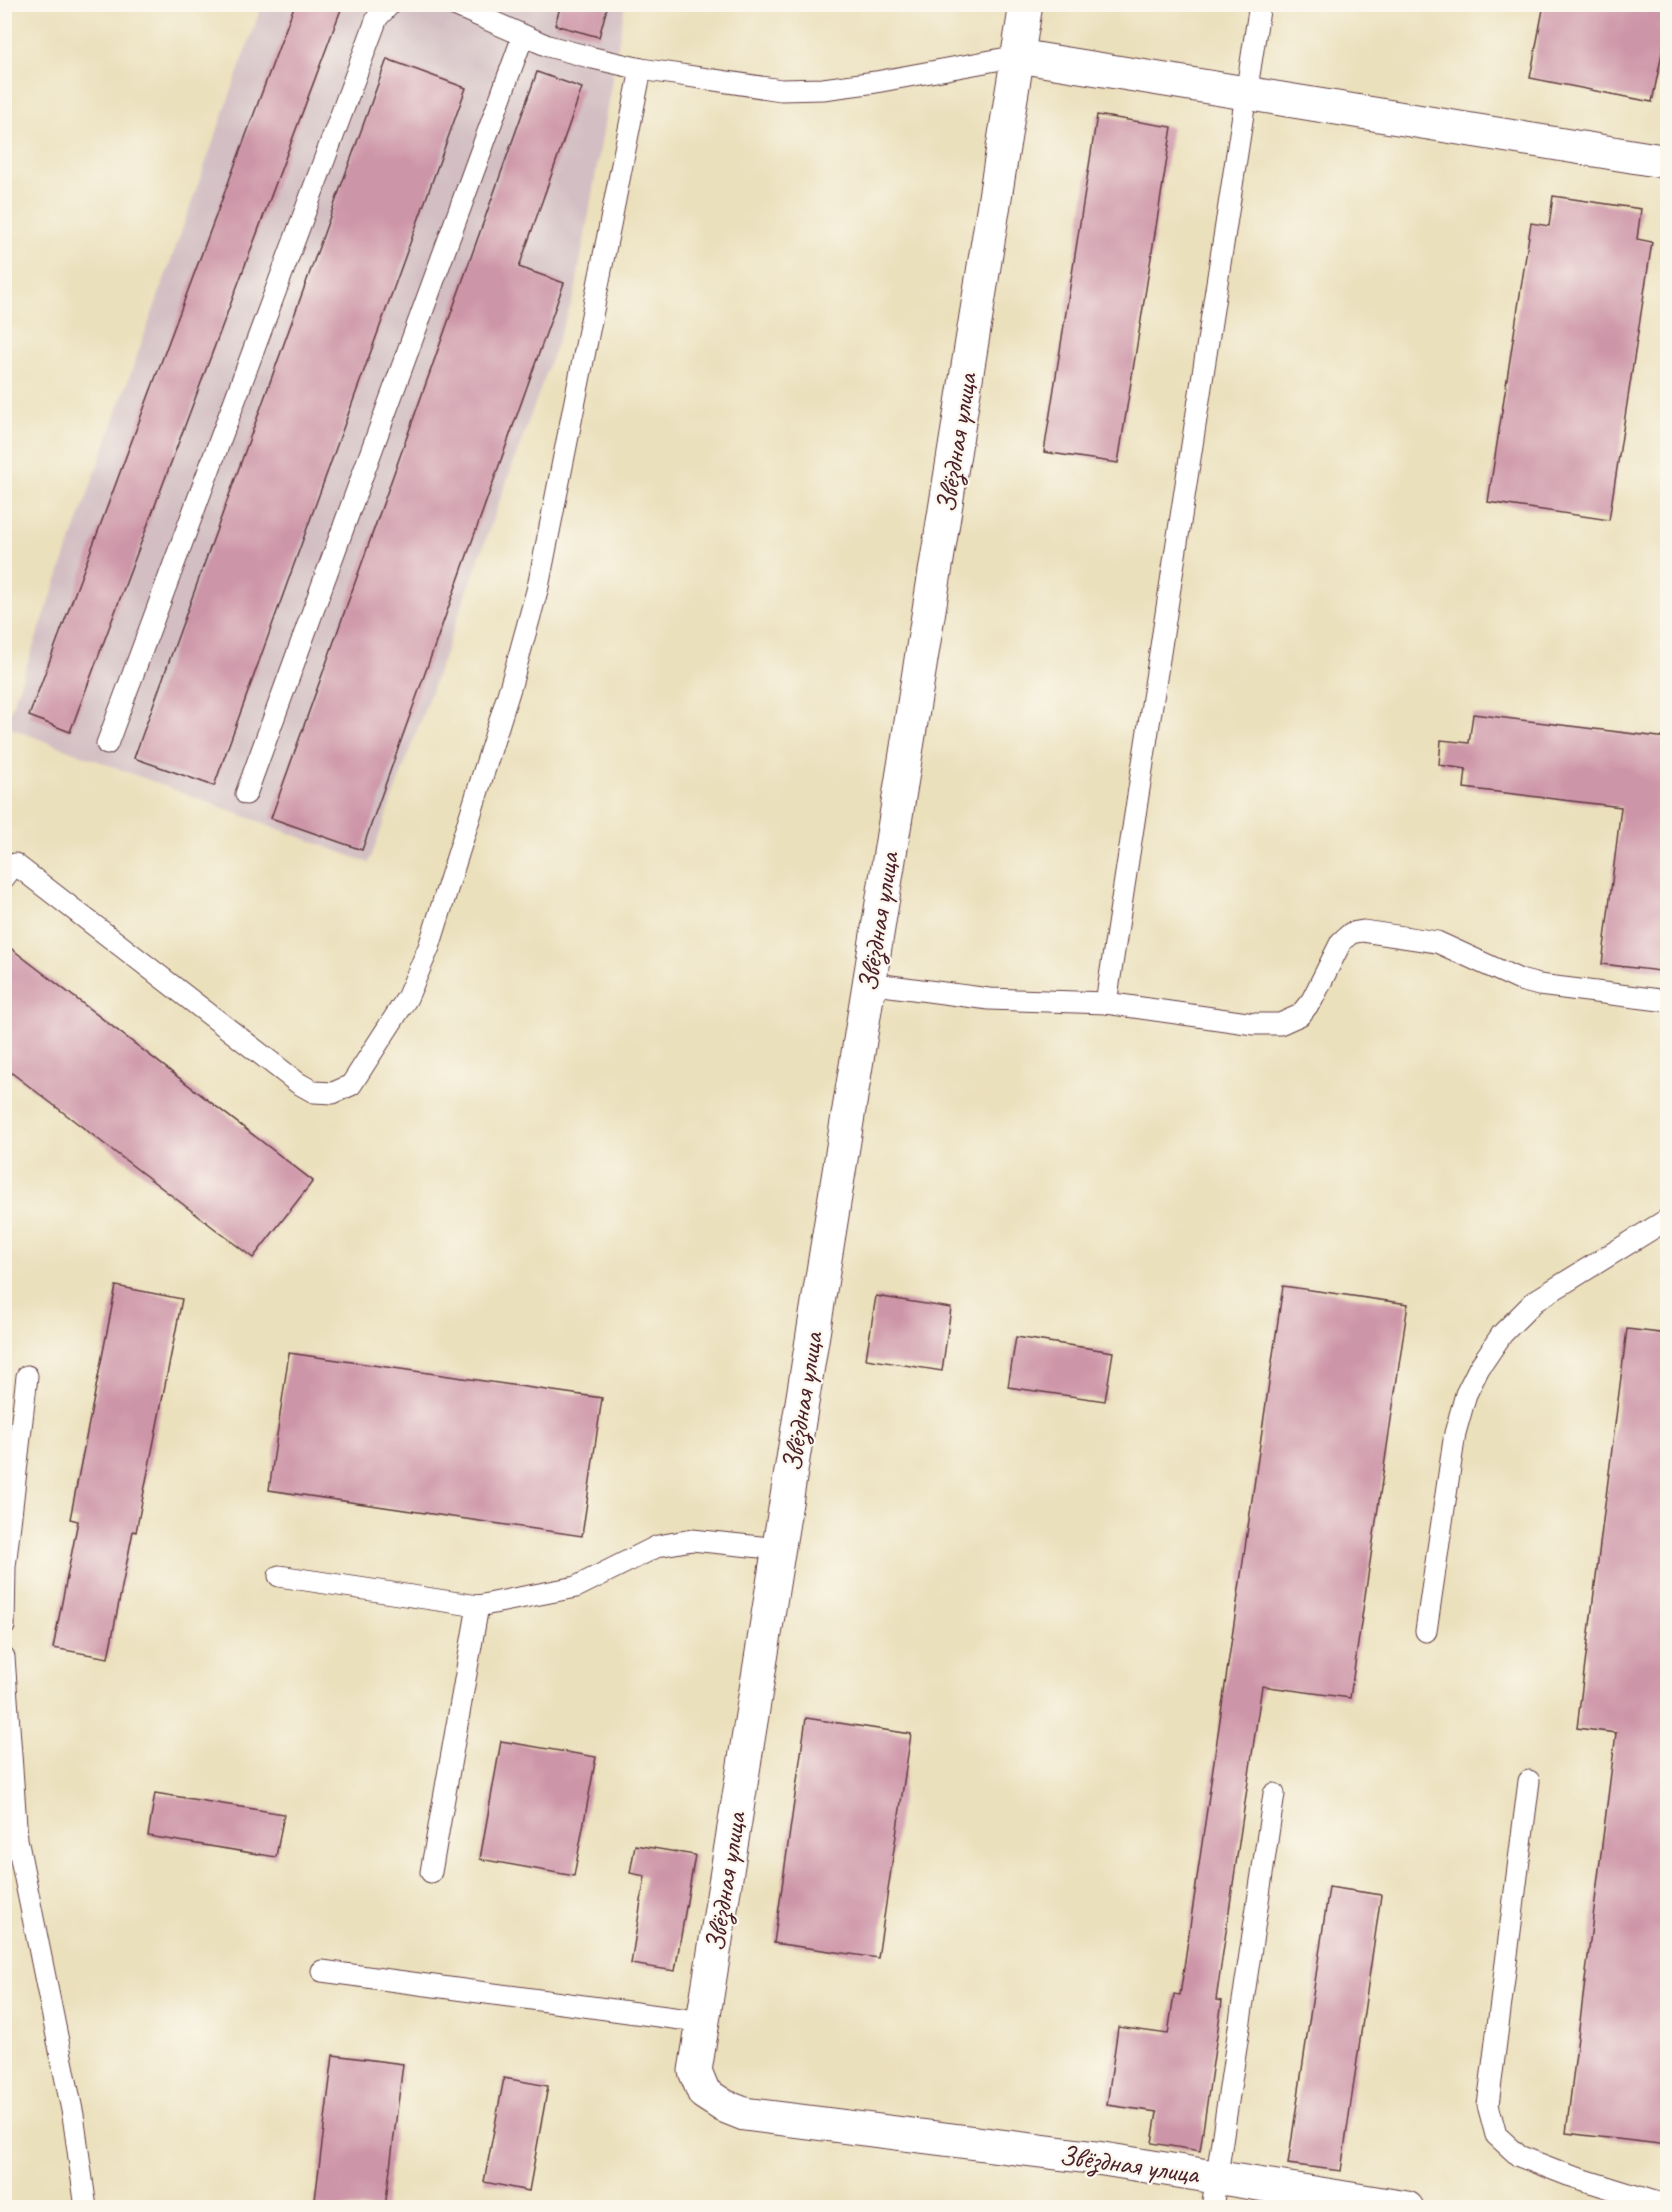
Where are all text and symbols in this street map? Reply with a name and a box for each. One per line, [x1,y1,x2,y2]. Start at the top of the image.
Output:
street label: Звёздная улица [928,369,986,515]
street label: Звёздная улица [850,848,908,994]
street label: Звёздная улица [774,1328,832,1474]
street label: Звёздная улица [697,1808,755,1954]
street label: Звёздная улица [1057,2137,1203,2192]

